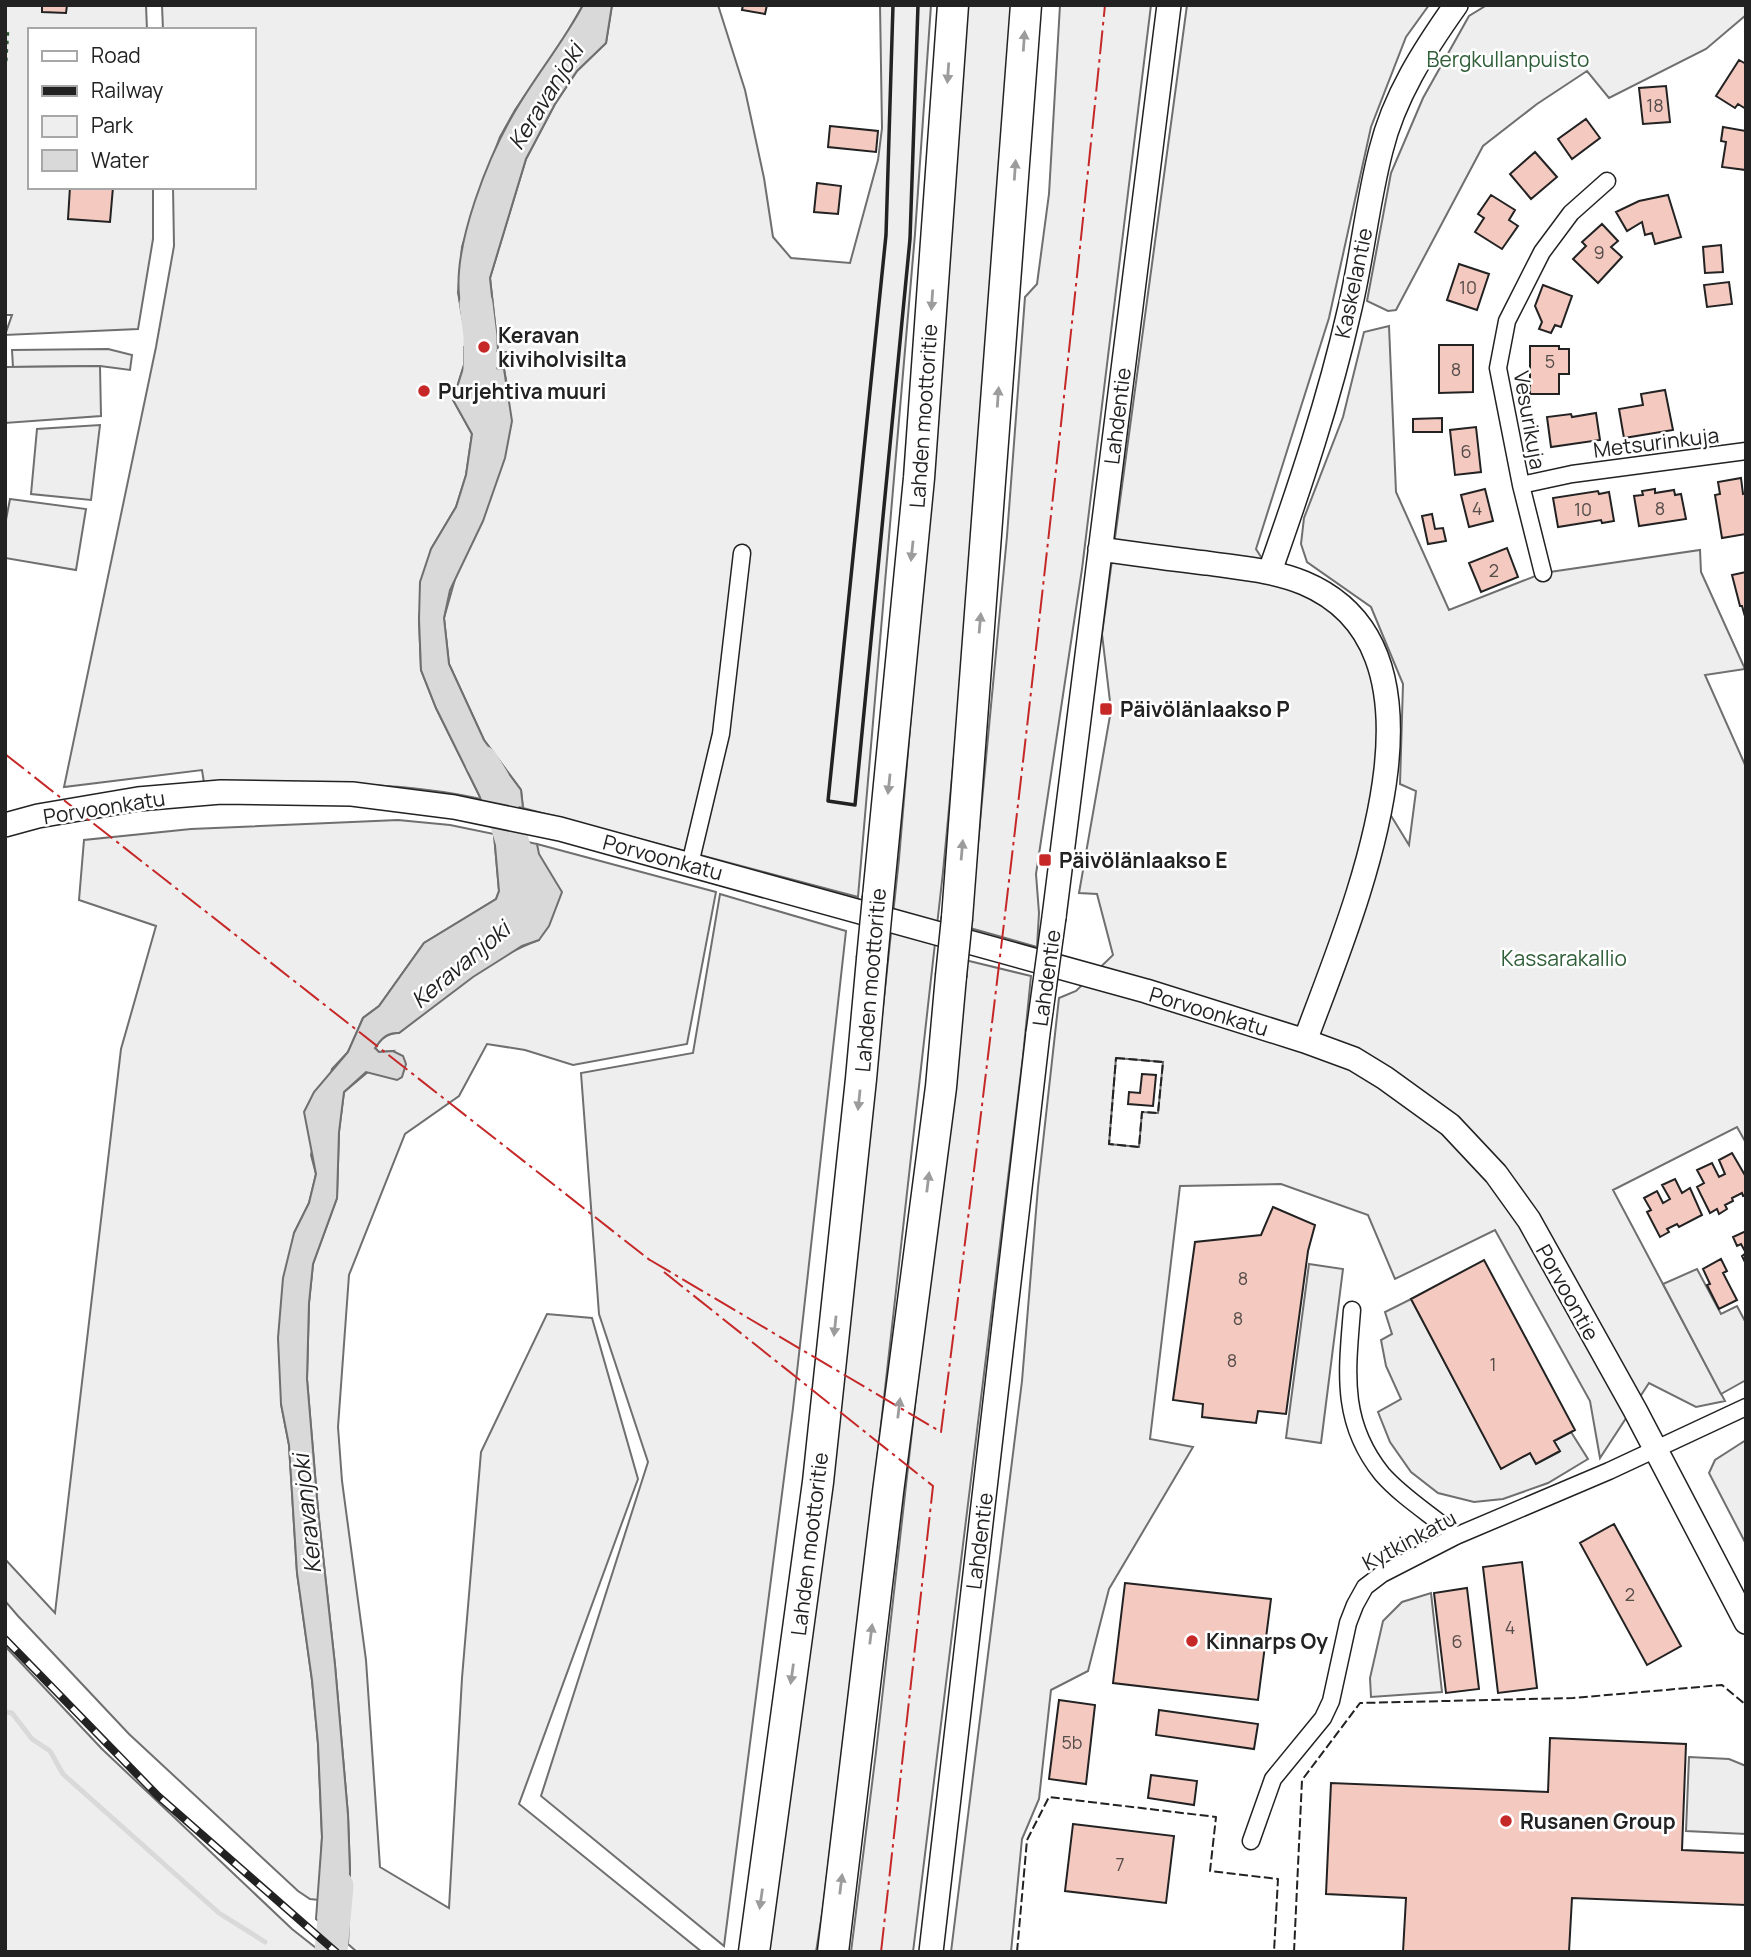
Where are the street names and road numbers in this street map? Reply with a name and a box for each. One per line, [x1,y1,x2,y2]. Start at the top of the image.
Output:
street label: Kaskelantie [1328,225,1378,341]
street label: Lahden moottoritie [903,323,943,509]
street label: Lahdentie [1097,366,1137,466]
street label: Vesurikuja [1508,369,1552,471]
street label: Metsurinkuja [1591,420,1721,464]
street label: Porvoonkatu [41,784,167,830]
street label: Porvoonkatu [600,828,726,886]
street label: Lahden moottoritie [848,887,892,1073]
street label: Lahdentie [1025,928,1067,1028]
street label: Porvoonkatu [1146,980,1272,1042]
street label: Porvoontie [1530,1239,1606,1345]
street label: Lahden moottoritie [784,1451,834,1637]
street label: Lahdentie [959,1491,999,1591]
street label: Kytkinkatu [1357,1504,1461,1576]

